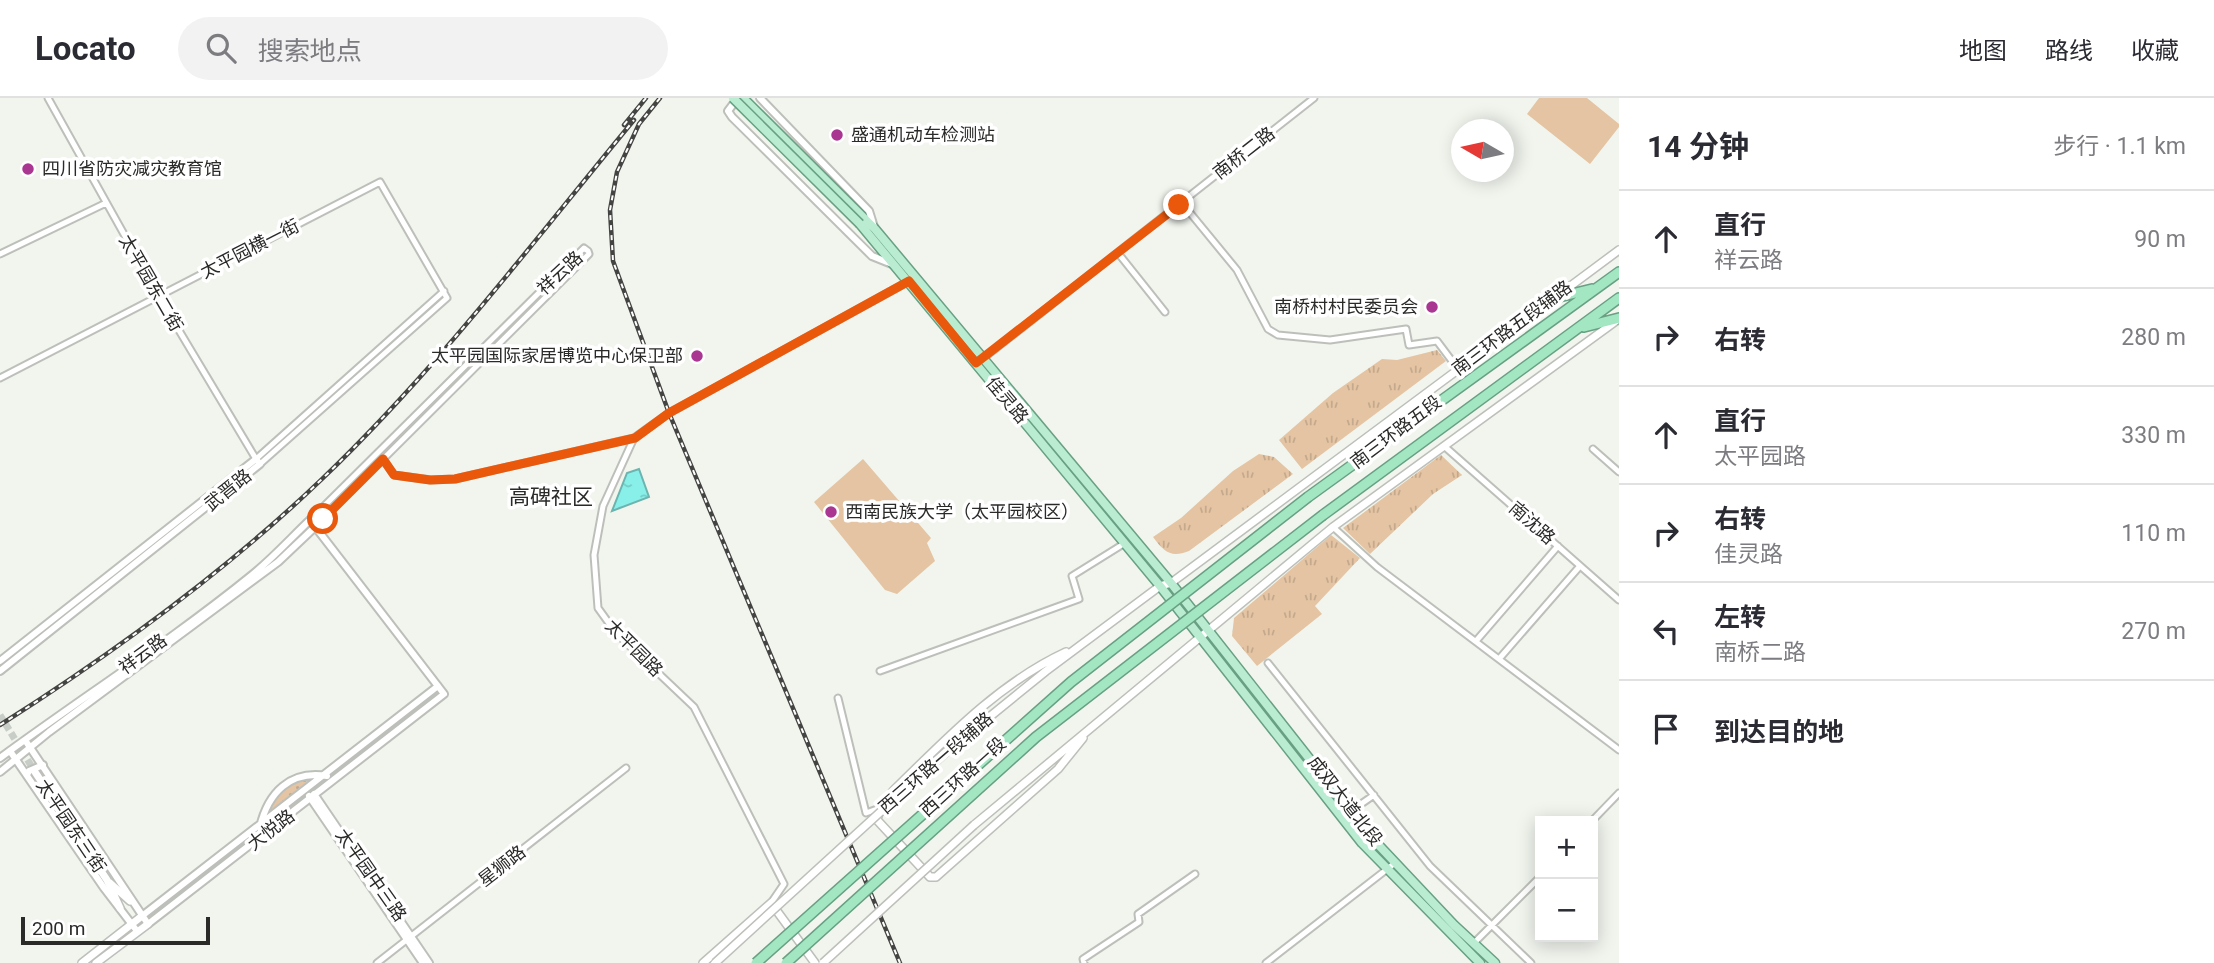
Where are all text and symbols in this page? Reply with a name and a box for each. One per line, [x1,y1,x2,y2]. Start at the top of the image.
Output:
search box [178,17,668,80]
text: Locato [35,29,136,68]
icon: search [202,29,240,67]
text: 搜索地点 [258,36,362,66]
text: 地图 [1959,37,2007,65]
text: 路线 [2045,37,2093,65]
text: 收藏 [2131,37,2179,65]
north arrow [1451,119,1514,182]
street label: 南桥二路 [1209,122,1279,183]
place label: 盛通机动车检测站 [851,124,995,145]
marker: 盛通机动车检测站 [829,127,845,143]
text: 14 分钟 [1647,129,1749,164]
text: 步行 · 1.1 km [2053,133,2186,160]
place label: 四川省防灾减灾教育馆 [42,158,222,179]
marker: 四川省防灾减灾教育馆 [20,161,36,177]
route end [1163,189,1194,220]
text: 直行 [1714,210,1766,240]
street label: 太平园横一街 [197,215,303,282]
icon: ahead [1647,220,1685,258]
text: 90 m [2134,226,2186,253]
street label: 太平园东二街 [115,231,188,335]
street label: 祥云路 [533,247,587,299]
text: 祥云路 [1714,247,1783,274]
street label: 南三环路五段辅路 [1448,276,1576,379]
place label: 南桥村村民委员会 [1274,296,1418,317]
marker: 南桥村村民委员会 [1424,299,1440,315]
icon: right [1647,318,1685,356]
text: 280 m [2121,324,2186,351]
text: 右转 [1714,325,1766,355]
place label: 太平园国际家居博览中心保卫部 [431,345,683,366]
marker: 太平园国际家居博览中心保卫部 [689,348,705,364]
street label: 佳灵路 [982,372,1033,427]
street label: 南三环路五段 [1346,391,1445,472]
text: 直行 [1714,406,1766,436]
icon: ahead [1647,416,1685,454]
text: 330 m [2121,422,2186,449]
text: 太平园路 [1714,443,1806,470]
street label: 武晋路 [200,464,255,515]
district label: 高碑社区 [509,485,593,509]
street label: 南沈路 [1505,497,1560,548]
place label: 西南民族大学（太平园校区） [845,501,1079,522]
route start [307,503,338,534]
marker: 西南民族大学（太平园校区） [823,504,839,520]
text: 右转 [1714,504,1766,534]
icon: right [1647,514,1685,552]
text: 110 m [2121,520,2186,547]
text: 佳灵路 [1714,541,1783,568]
text: 左转 [1714,602,1766,632]
icon: left [1647,612,1685,650]
street label: 太平园路 [601,615,667,681]
text: 270 m [2121,618,2186,645]
street label: 祥云路 [115,629,171,678]
text: 南桥二路 [1714,639,1806,666]
street label: 西三环路一段辅路 [875,708,997,818]
icon: arrive [1647,710,1685,748]
text: 到达目的地 [1714,717,1844,747]
street label: 西三环路一段 [916,733,1010,821]
street label: 成双大道北段 [1304,752,1387,850]
street label: 太平园东三街 [33,775,110,876]
street label: 大悦路 [243,805,298,855]
map controls [1535,816,1598,942]
button: + [1535,816,1598,879]
street label: 太平园中三路 [332,824,411,925]
street label: 星狮路 [474,841,529,891]
button: − [1535,879,1598,942]
scale bar [21,914,210,946]
text: 200 m [32,917,85,940]

